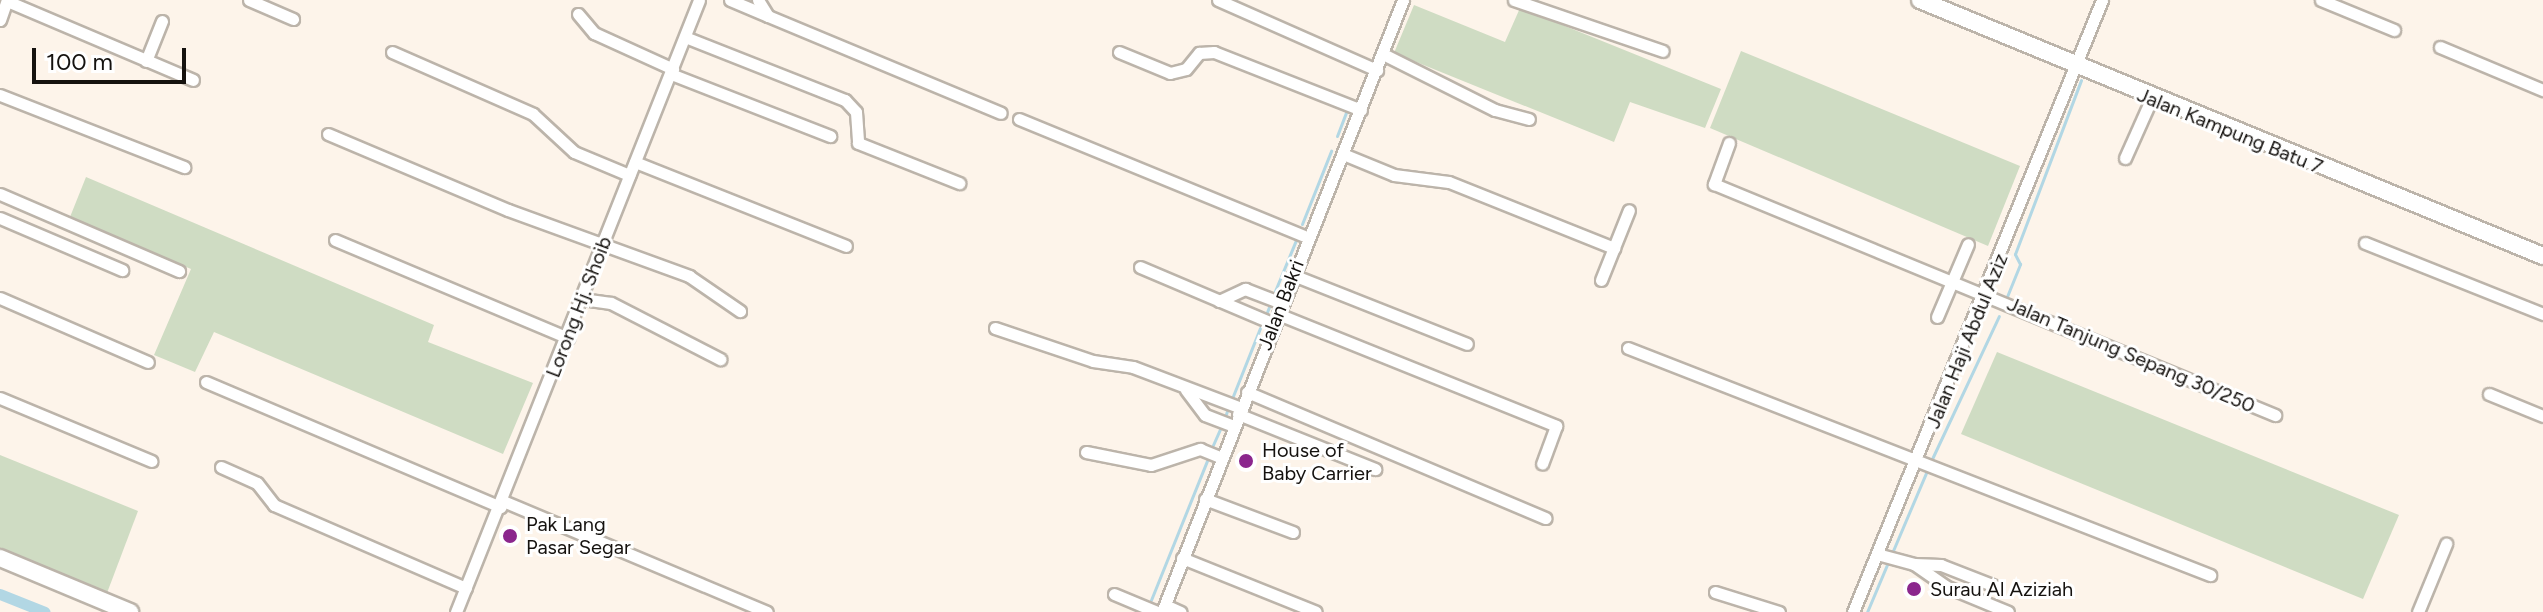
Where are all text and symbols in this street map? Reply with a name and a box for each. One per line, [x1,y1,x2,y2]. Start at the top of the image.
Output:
scale bar [36,32,190,82]
text: 100 m [46,47,113,76]
street label: Jalan Kampung Batu 7 [2134,83,2326,179]
street label: Lorong Hj. Shoib [541,233,617,381]
street label: Jalan Haji Abdul Aziz [1921,250,2013,432]
street label: Jalan Bakri [1253,256,1309,354]
street label: Jalan Tanjung Sepang 30/250 [2004,292,2258,418]
place label: House of Baby Carrier [1262,438,1372,485]
marker: House of Baby Carrier [1237,452,1255,470]
place label: Pak Lang Pasar Segar [526,512,631,559]
marker: Pak Lang Pasar Segar [501,527,519,545]
place label: Surau Al Aziziah [1930,577,2073,601]
marker: Surau Al Aziziah [1905,580,1923,598]

